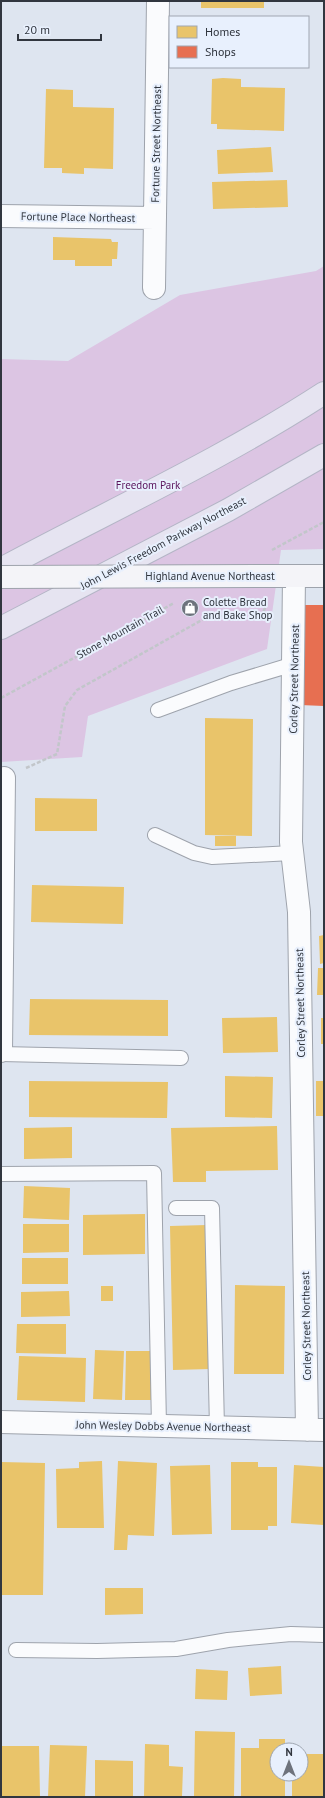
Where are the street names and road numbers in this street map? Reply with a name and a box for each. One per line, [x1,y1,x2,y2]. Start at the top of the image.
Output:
street label: Fortune Street Northeast [148,85,164,203]
street label: Fortune Place Northeast [21,209,136,225]
street label: John Lewis Freedom Parkway Northeast [77,493,248,593]
street label: Highland Avenue Northeast [145,569,275,583]
street label: Stone Mountain Trail [74,602,167,662]
street label: Corley Street Northeast [286,624,302,734]
street label: Corley Street Northeast [292,948,308,1058]
street label: Corley Street Northeast [298,1271,314,1381]
street label: John Wesley Dobbs Avenue Northeast [74,1417,251,1435]

